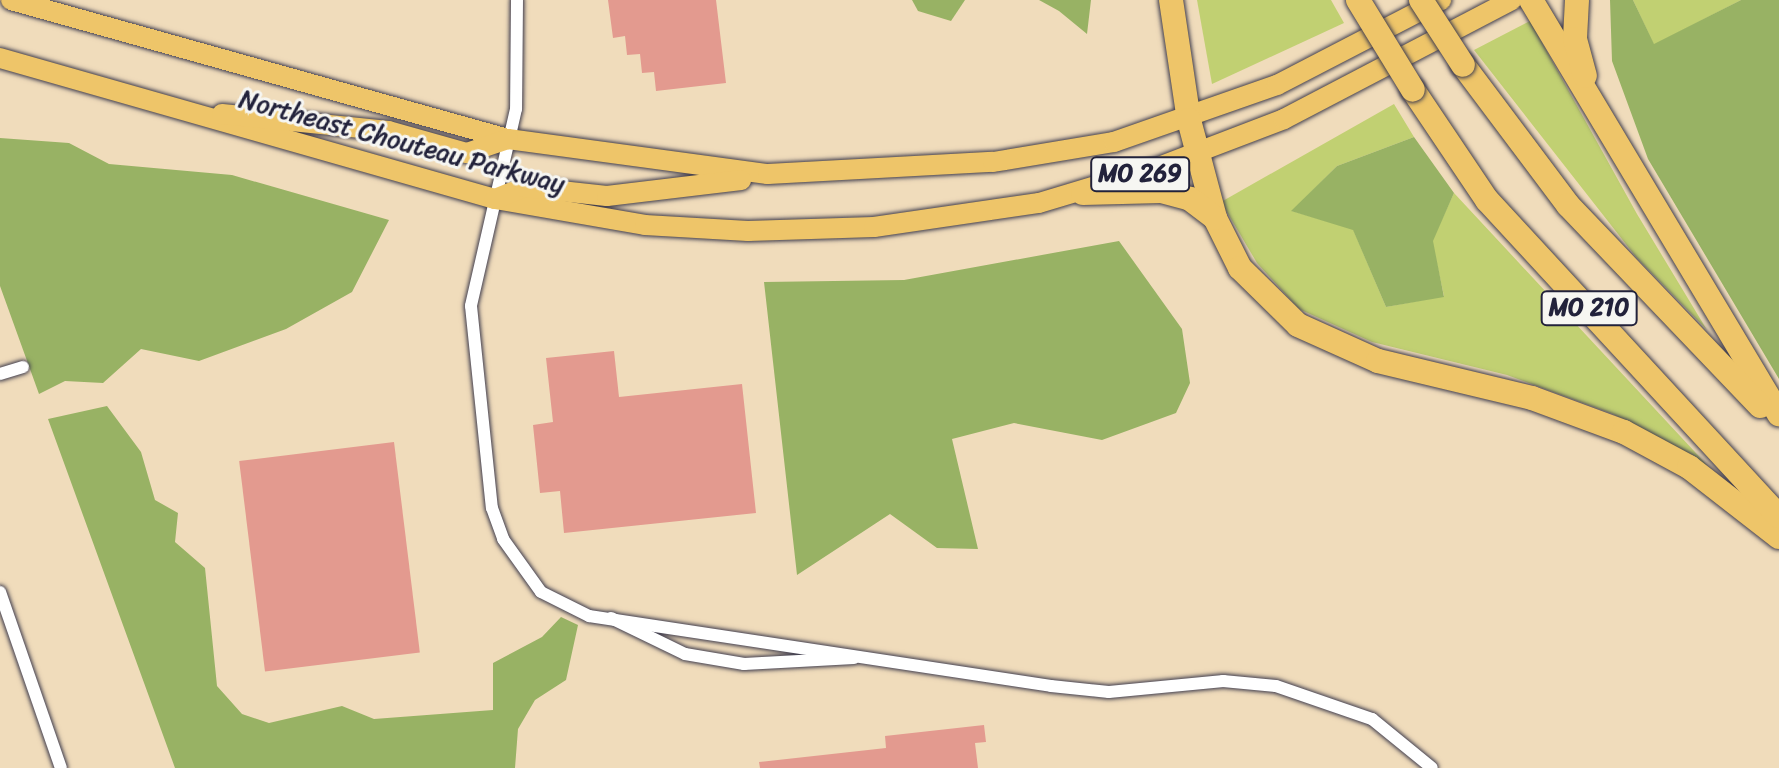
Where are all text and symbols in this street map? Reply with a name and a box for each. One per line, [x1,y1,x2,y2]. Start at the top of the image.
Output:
street label: Northeast Chouteau Parkway [236,83,568,201]
road number: MO 269 [1090,154,1190,194]
road number: MO 210 [1539,288,1639,328]

